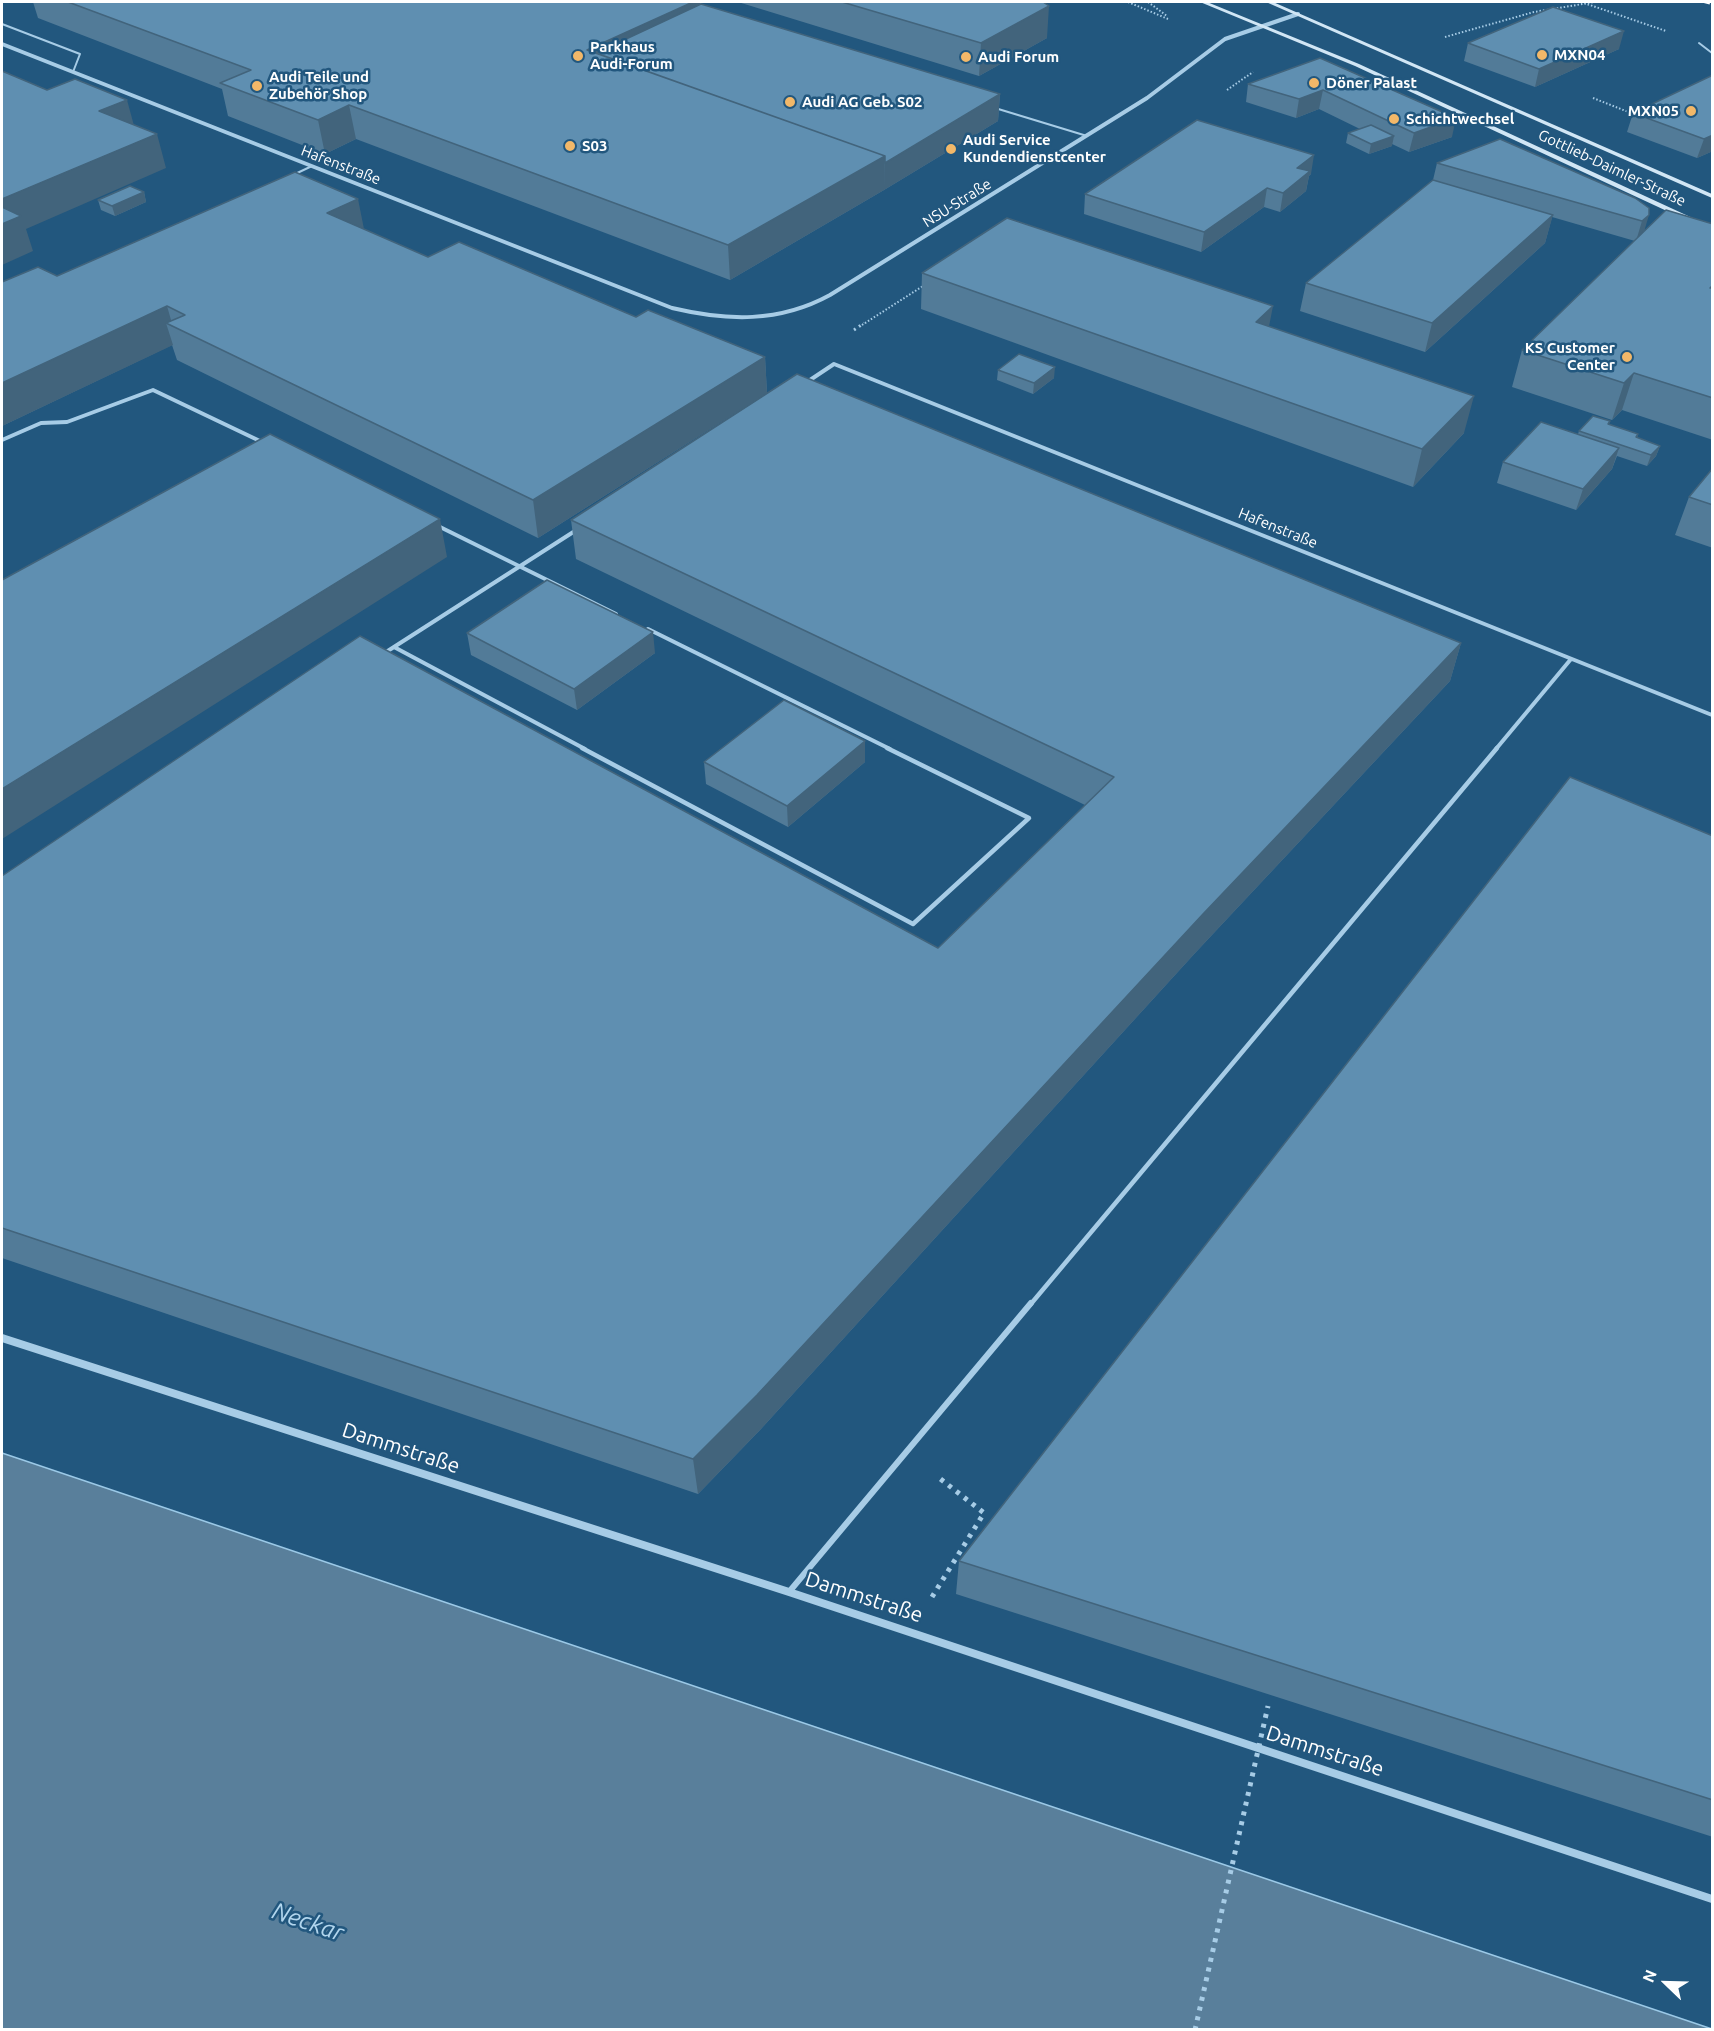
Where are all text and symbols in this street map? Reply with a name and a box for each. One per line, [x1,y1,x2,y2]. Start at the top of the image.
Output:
place label: Parkhaus Audi-Forum [590,38,673,73]
place label: MXN04 [1554,46,1605,64]
place label: Audi Forum [978,48,1059,66]
marker: MXN04 [1535,48,1549,62]
marker: Parkhaus Audi-Forum [571,49,585,63]
marker: Audi Forum [959,50,973,64]
place label: Audi Teile und Zubehör Shop [269,68,369,103]
place label: Döner Palast [1326,74,1417,92]
marker: Döner Palast [1307,76,1321,90]
marker: Audi Teile und Zubehör Shop [250,79,264,93]
place label: Audi AG Geb. S02 [802,93,923,111]
marker: Audi AG Geb. S02 [783,95,797,109]
place label: MXN05 [1628,102,1679,120]
marker: MXN05 [1684,104,1698,118]
place label: Schichtwechsel [1406,110,1514,128]
marker: Schichtwechsel [1387,112,1401,126]
street label: Gottlieb-Daimler-Straße [1535,126,1689,210]
place label: Audi Service Kundendienstcenter [963,131,1106,166]
place label: S03 [582,137,607,155]
marker: S03 [563,139,577,153]
street label: Hafenstraße [299,142,383,188]
marker: Audi Service Kundendienstcenter [944,142,958,156]
street label: NSU-Straße [919,175,995,231]
place label: KS Customer Center [1525,339,1615,374]
marker: KS Customer Center [1620,350,1634,364]
street label: Hafenstraße [1236,504,1320,552]
street label: Dammstraße [339,1417,463,1479]
street label: Dammstraße [802,1566,926,1628]
street label: Dammstraße [1263,1720,1387,1782]
water label: Neckar [268,1896,348,1948]
north arrow [1636,1953,1696,2013]
text: N [1639,1967,1660,1985]

